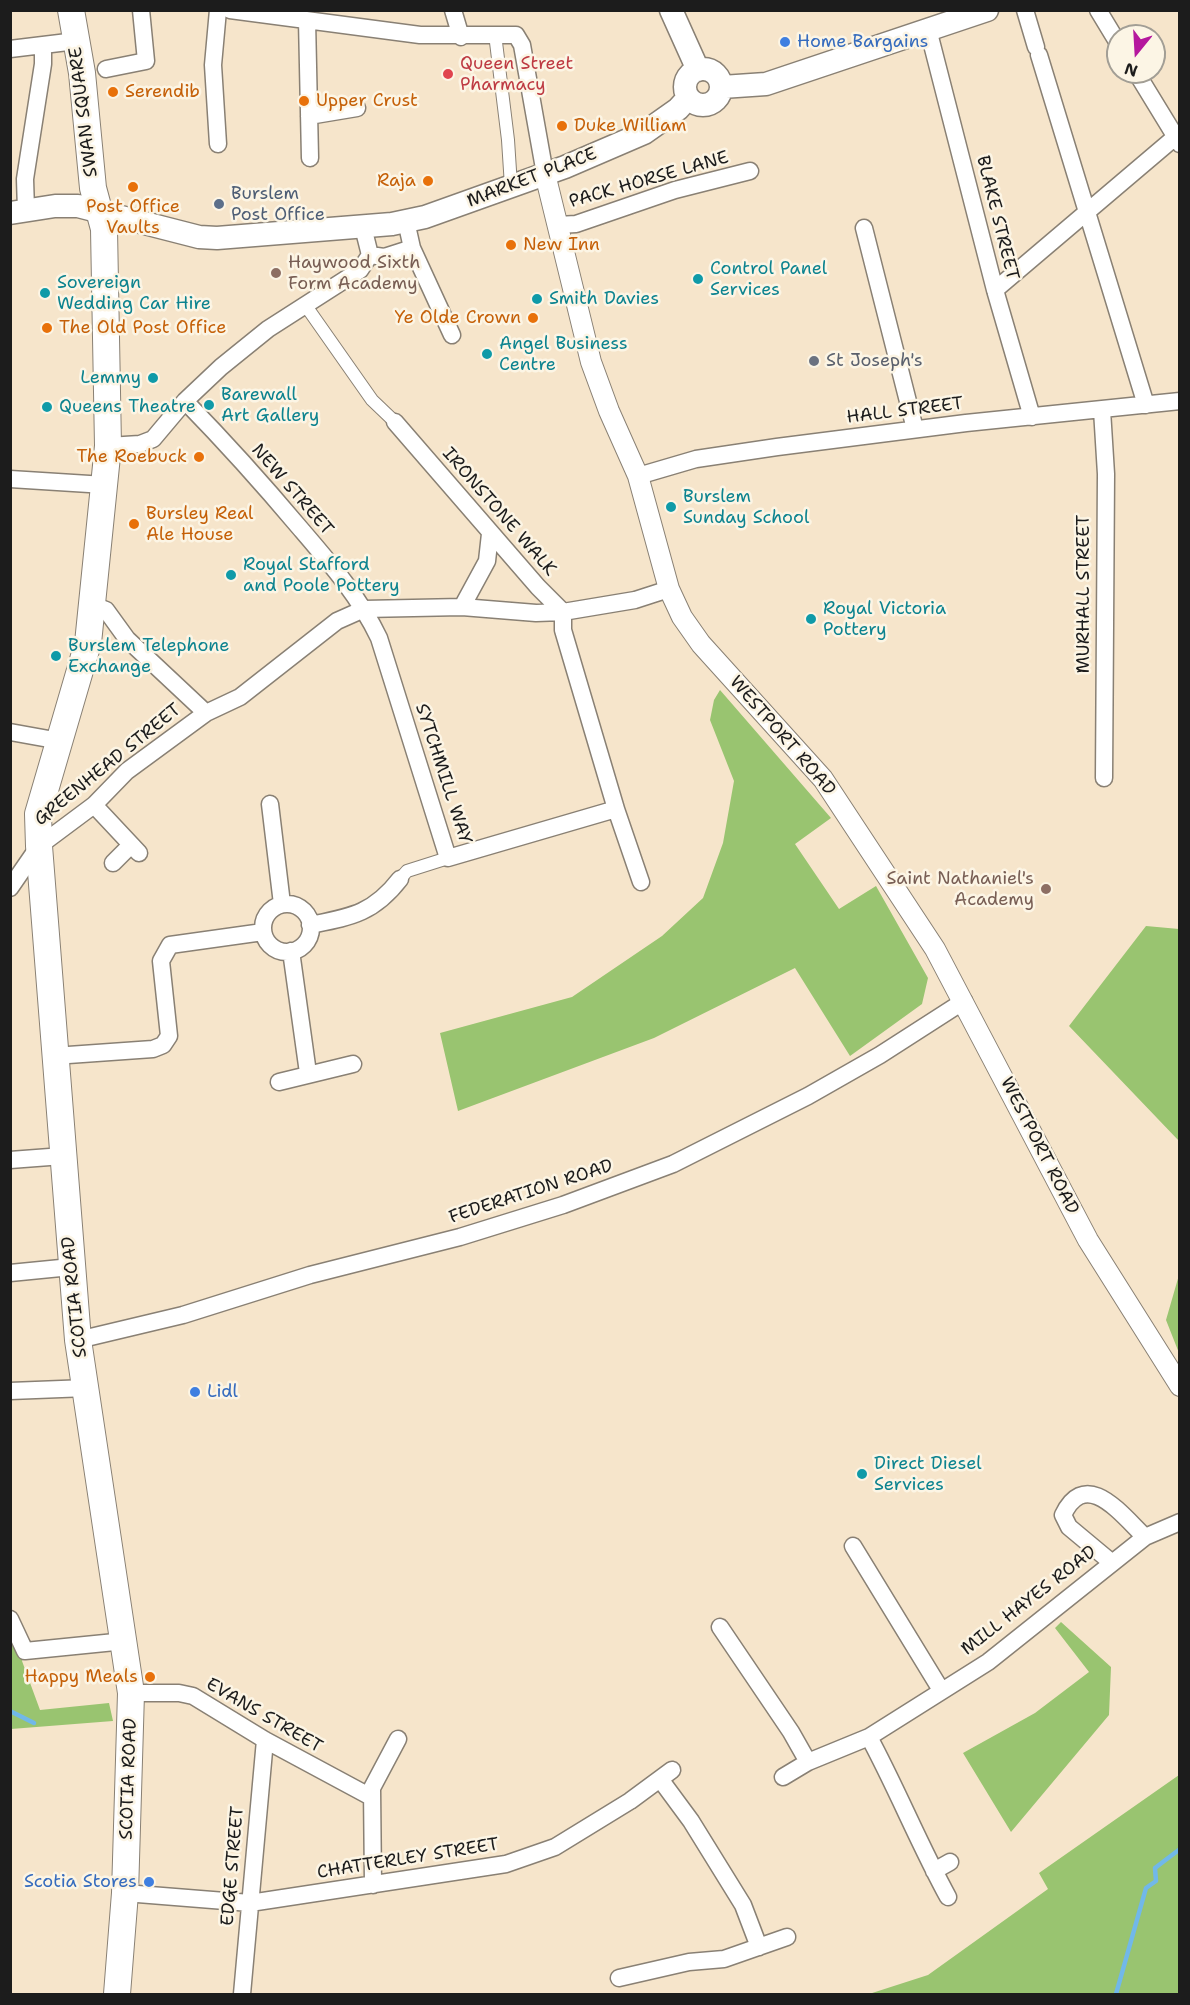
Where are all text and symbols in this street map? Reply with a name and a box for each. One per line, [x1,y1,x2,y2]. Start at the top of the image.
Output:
north arrow [1106,24,1166,84]
place label: Home Bargains [797,31,928,53]
marker: Home Bargains [778,35,792,49]
street label: SWAN SQUARE [65,46,103,178]
place label: Queen Street Pharmacy [460,53,573,96]
text: N [1122,58,1140,82]
marker: Queen Street Pharmacy [441,67,455,81]
place label: Serendib [125,81,200,103]
marker: Serendib [106,85,120,99]
place label: Upper Crust [316,90,418,112]
marker: Upper Crust [297,94,311,108]
place label: Duke William [574,115,687,137]
marker: Duke William [555,119,569,133]
street label: MARKET PLACE [464,143,600,213]
street label: PACK HORSE LANE [567,147,731,213]
street label: BLAKE STREET [971,153,1023,283]
place label: Raja [377,170,416,192]
marker: Raja [421,174,435,188]
marker: Post Office Vaults [126,180,140,194]
place label: Burslem Post Office [231,183,325,226]
place label: Post Office Vaults [86,196,180,238]
marker: Burslem Post Office [212,197,226,211]
place label: New Inn [523,234,600,256]
marker: New Inn [504,238,518,252]
place label: Haywood Sixth Form Academy [288,252,420,294]
place label: Control Panel Services [710,258,827,300]
marker: Haywood Sixth Form Academy [269,266,283,280]
place label: Sovereign Wedding Car Hire [57,272,211,314]
marker: Control Panel Services [691,272,705,286]
marker: Sovereign Wedding Car Hire [38,286,52,300]
place label: Smith Davies [549,288,659,310]
marker: Smith Davies [530,292,544,306]
place label: Ye Olde Crown [395,307,521,329]
marker: Ye Olde Crown [526,311,540,325]
place label: The Old Post Office [59,317,226,339]
marker: The Old Post Office [40,321,54,335]
place label: Angel Business Centre [499,333,628,376]
marker: Angel Business Centre [480,347,494,361]
place label: St Joseph's [826,350,923,372]
marker: St Joseph's [807,354,821,368]
place label: Lemmy [80,367,141,389]
marker: Lemmy [146,371,160,385]
place label: Barewall Art Gallery [221,384,319,426]
street label: HALL STREET [845,393,965,429]
place label: Queens Theatre [59,396,196,418]
marker: Barewall Art Gallery [202,398,216,412]
marker: Queens Theatre [40,400,54,414]
street label: NEW STREET [246,440,338,540]
street label: IRONSTONE WALK [437,443,561,581]
place label: The Roebuck [76,446,187,468]
marker: The Roebuck [192,450,206,464]
place label: Burslem Sunday School [683,486,809,528]
marker: Burslem Sunday School [664,500,678,514]
place label: Bursley Real Ale House [146,503,254,546]
street label: MURHALL STREET [1073,515,1095,673]
marker: Bursley Real Ale House [127,517,141,531]
place label: Royal Stafford and Poole Pottery [243,554,400,596]
marker: Royal Stafford and Poole Pottery [224,568,238,582]
place label: Royal Victoria Pottery [823,598,946,640]
marker: Royal Victoria Pottery [804,612,818,626]
place label: Burslem Telephone Exchange [68,635,229,678]
marker: Burslem Telephone Exchange [49,649,63,663]
street label: WESTPORT ROAD [724,672,840,800]
street label: GREENHEAD STREET [30,699,186,831]
street label: SYTCHMILL WAY [410,701,476,847]
place label: Saint Nathaniel's Academy [886,868,1034,910]
marker: Saint Nathaniel's Academy [1039,882,1053,896]
street label: WESTPORT ROAD [995,1074,1083,1218]
street label: FEDERATION ROAD [446,1155,616,1229]
street label: SCOTIA ROAD [58,1235,92,1359]
place label: Lidl [207,1381,238,1403]
marker: Lidl [188,1385,202,1399]
place label: Direct Diesel Services [874,1453,982,1496]
marker: Direct Diesel Services [855,1467,869,1481]
street label: MILL HAYES ROAD [957,1542,1101,1660]
place label: Happy Meals [24,1666,138,1688]
marker: Happy Meals [143,1670,157,1684]
street label: EVANS STREET [202,1674,326,1758]
street label: SCOTIA ROAD [116,1718,142,1840]
street label: EDGE STREET [217,1805,249,1927]
street label: CHATTERLEY STREET [316,1834,500,1884]
place label: Scotia Stores [24,1871,137,1893]
marker: Scotia Stores [142,1875,156,1889]

